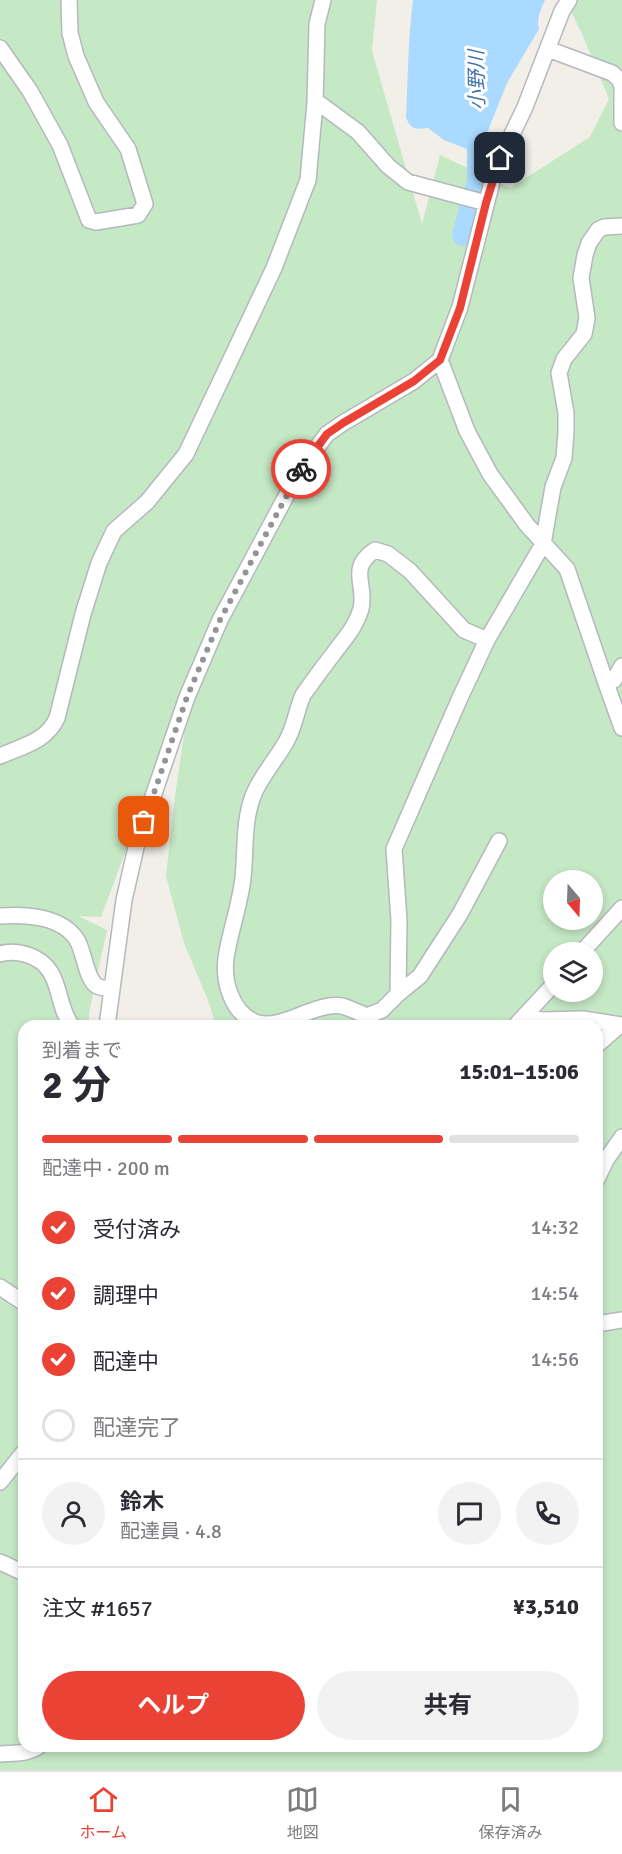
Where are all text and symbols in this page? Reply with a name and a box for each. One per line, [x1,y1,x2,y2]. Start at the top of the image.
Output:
water label: 小野川 [464,48,490,110]
pin [474,132,525,183]
icon: home [483,141,516,174]
courier [271,439,331,499]
icon: bike [285,453,318,486]
pin [118,796,169,847]
icon: bag [127,805,160,838]
north arrow [543,870,603,930]
map controls [543,870,603,1002]
button: layers [543,942,603,1002]
text: 到着まで [42,1038,122,1063]
text: 15:01–15:06 [460,1058,579,1085]
text: 2 分 [42,1061,111,1109]
text: 配達中 · 200 m [42,1156,170,1181]
icon: check [42,1211,75,1244]
text: 14:32 [530,1215,579,1240]
text: 受付済み [93,1216,181,1243]
icon: check [42,1277,75,1310]
text: 14:54 [530,1281,579,1306]
text: 調理中 [93,1282,159,1309]
icon: check [42,1343,75,1376]
text: 14:56 [530,1347,579,1372]
text: 配達中 [93,1348,159,1375]
text: 配達完了 [93,1414,181,1441]
button: person [42,1482,105,1545]
button: chat [438,1482,501,1545]
button: phone [516,1482,579,1545]
text: 鈴木 [120,1488,164,1515]
text: 配達員 · 4.8 [120,1519,222,1544]
text: ¥3,510 [513,1593,579,1620]
text: 注文 #1657 [42,1595,153,1622]
button: ヘルプ [42,1671,305,1740]
button: 共有 [317,1671,579,1740]
tab: ホーム [80,1783,127,1843]
tab: 地図 [286,1783,319,1843]
tab: 保存済み [478,1783,542,1843]

